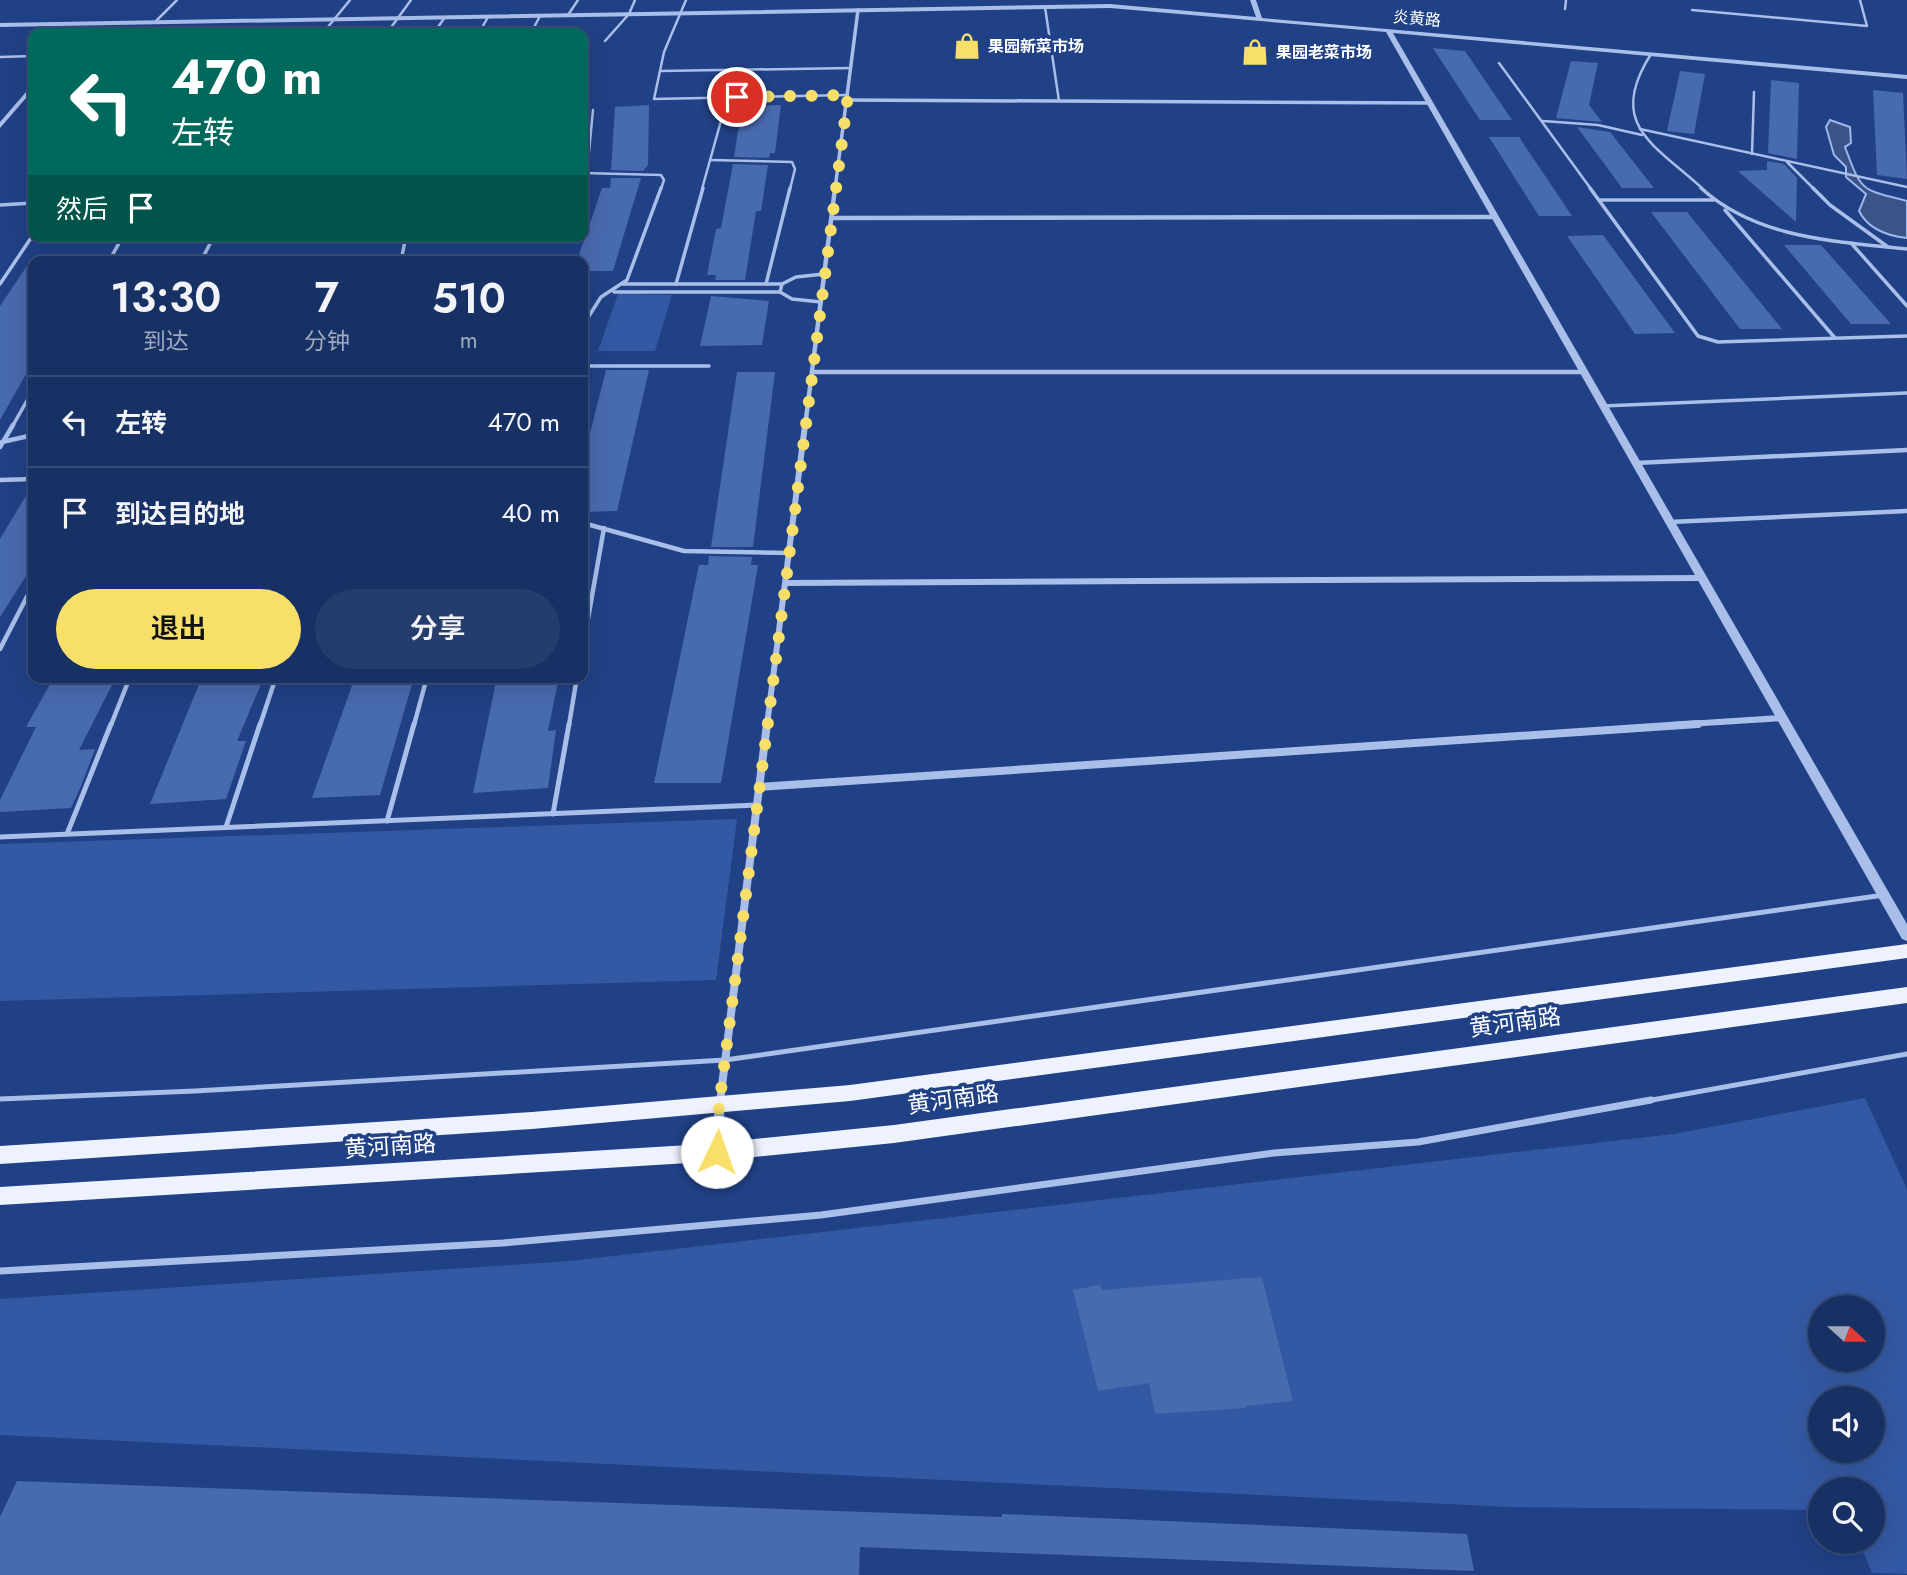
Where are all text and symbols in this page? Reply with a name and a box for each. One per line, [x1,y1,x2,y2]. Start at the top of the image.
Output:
street label: 炎黄路 [1392,5,1442,32]
shop icon: 果园新菜市场 [952,31,982,61]
place label: 果园新菜市场 [988,35,1084,58]
shop icon: 果园老菜市场 [1240,37,1270,67]
place label: 果园老菜市场 [1276,41,1372,64]
text: 470 m [171,42,322,112]
icon: left [56,56,147,147]
pin [707,67,767,127]
icon: arrive [718,78,756,116]
text: 左转 [171,110,235,156]
icon: arrive [122,189,160,227]
text: 然后 [56,190,108,228]
text: 13:30 [110,267,221,328]
text: 7 [315,267,339,328]
text: 510 [432,268,506,329]
text: m [460,323,478,357]
text: 到达 [143,324,189,358]
text: 分钟 [304,324,350,358]
icon: left [56,403,94,441]
text: 470 m [488,403,560,441]
text: 左转 [115,404,167,442]
icon: arrive [56,494,94,532]
text: 40 m [501,494,560,532]
text: 到达目的地 [115,495,245,533]
button: 退出 [56,589,301,669]
button: 分享 [315,589,560,669]
street label: 黄河南路 [1467,999,1563,1045]
street label: 黄河南路 [905,1076,1001,1122]
position arrow [680,1115,754,1189]
street label: 黄河南路 [343,1126,437,1166]
north arrow [1808,1295,1885,1372]
map controls [1808,1295,1885,1554]
button: sound [1808,1386,1885,1463]
button: search [1808,1477,1885,1554]

